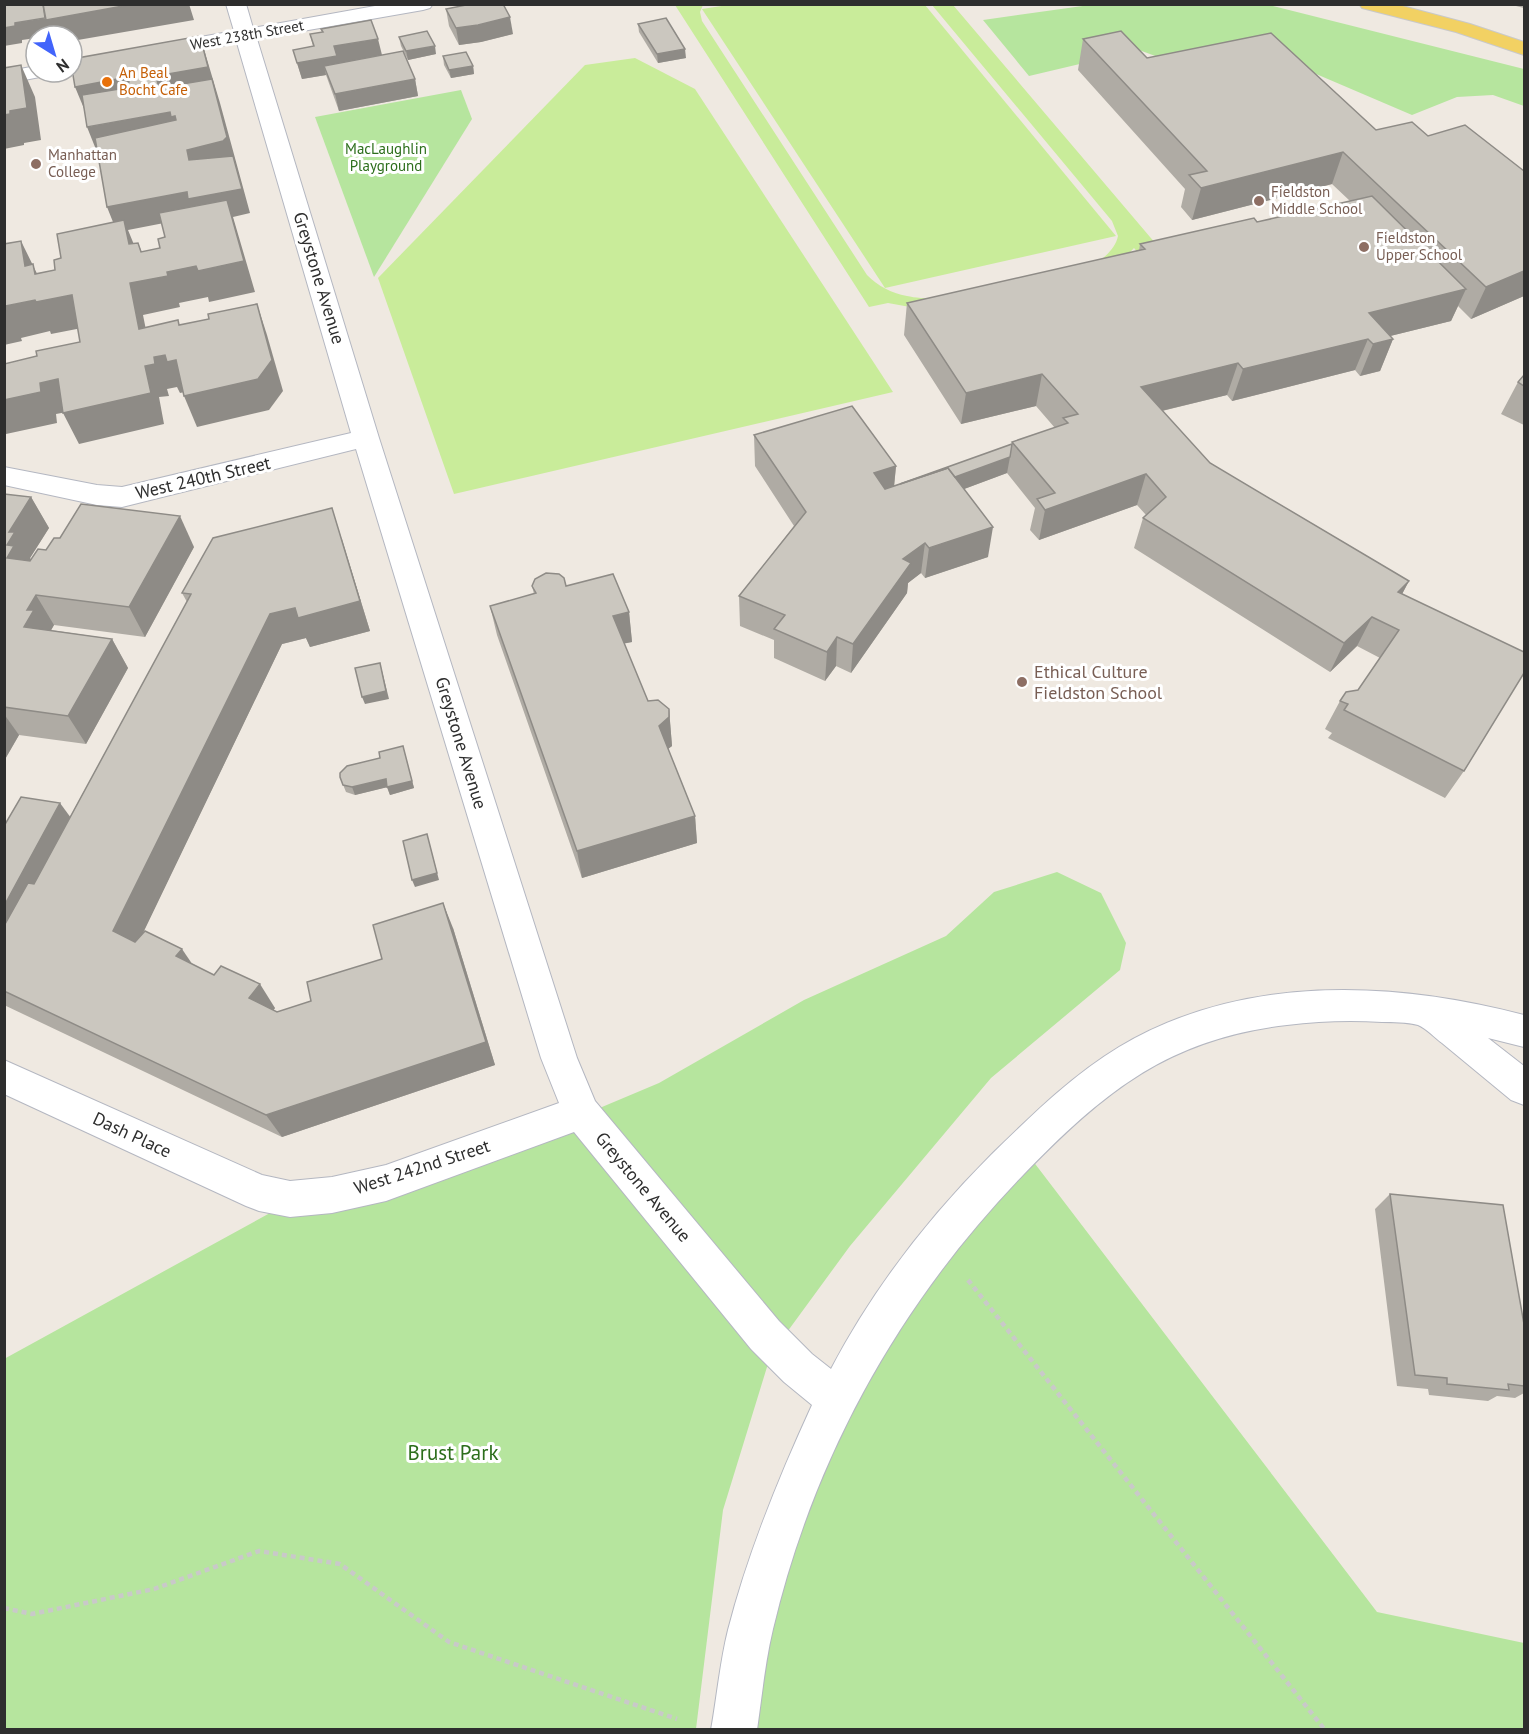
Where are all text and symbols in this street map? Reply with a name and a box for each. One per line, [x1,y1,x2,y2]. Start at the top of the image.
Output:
street label: West 238th Street [189,15,305,54]
north arrow [24,24,84,84]
text: N [53,55,73,77]
place label: An Beal Bocht Cafe [119,63,188,99]
marker: An Beal Bocht Cafe [100,75,114,89]
park label: MacLaughlin Playground [345,139,427,175]
place label: Manhattan College [48,145,117,181]
marker: Manhattan College [29,157,43,171]
place label: Fieldston Middle School [1271,182,1363,218]
marker: Fieldston Middle School [1252,194,1266,208]
street label: Greystone Avenue [288,209,350,347]
place label: Fieldston Upper School [1376,228,1463,264]
marker: Fieldston Upper School [1357,240,1371,254]
street label: West 240th Street [133,451,273,504]
place label: Ethical Culture Fieldston School [1034,660,1163,704]
street label: Greystone Avenue [430,674,492,812]
marker: Ethical Culture Fieldston School [1015,675,1029,689]
street label: Dash Place [89,1106,175,1163]
street label: Greystone Avenue [591,1127,696,1246]
street label: West 242nd Street [351,1134,493,1199]
park label: Brust Park [408,1439,498,1466]

